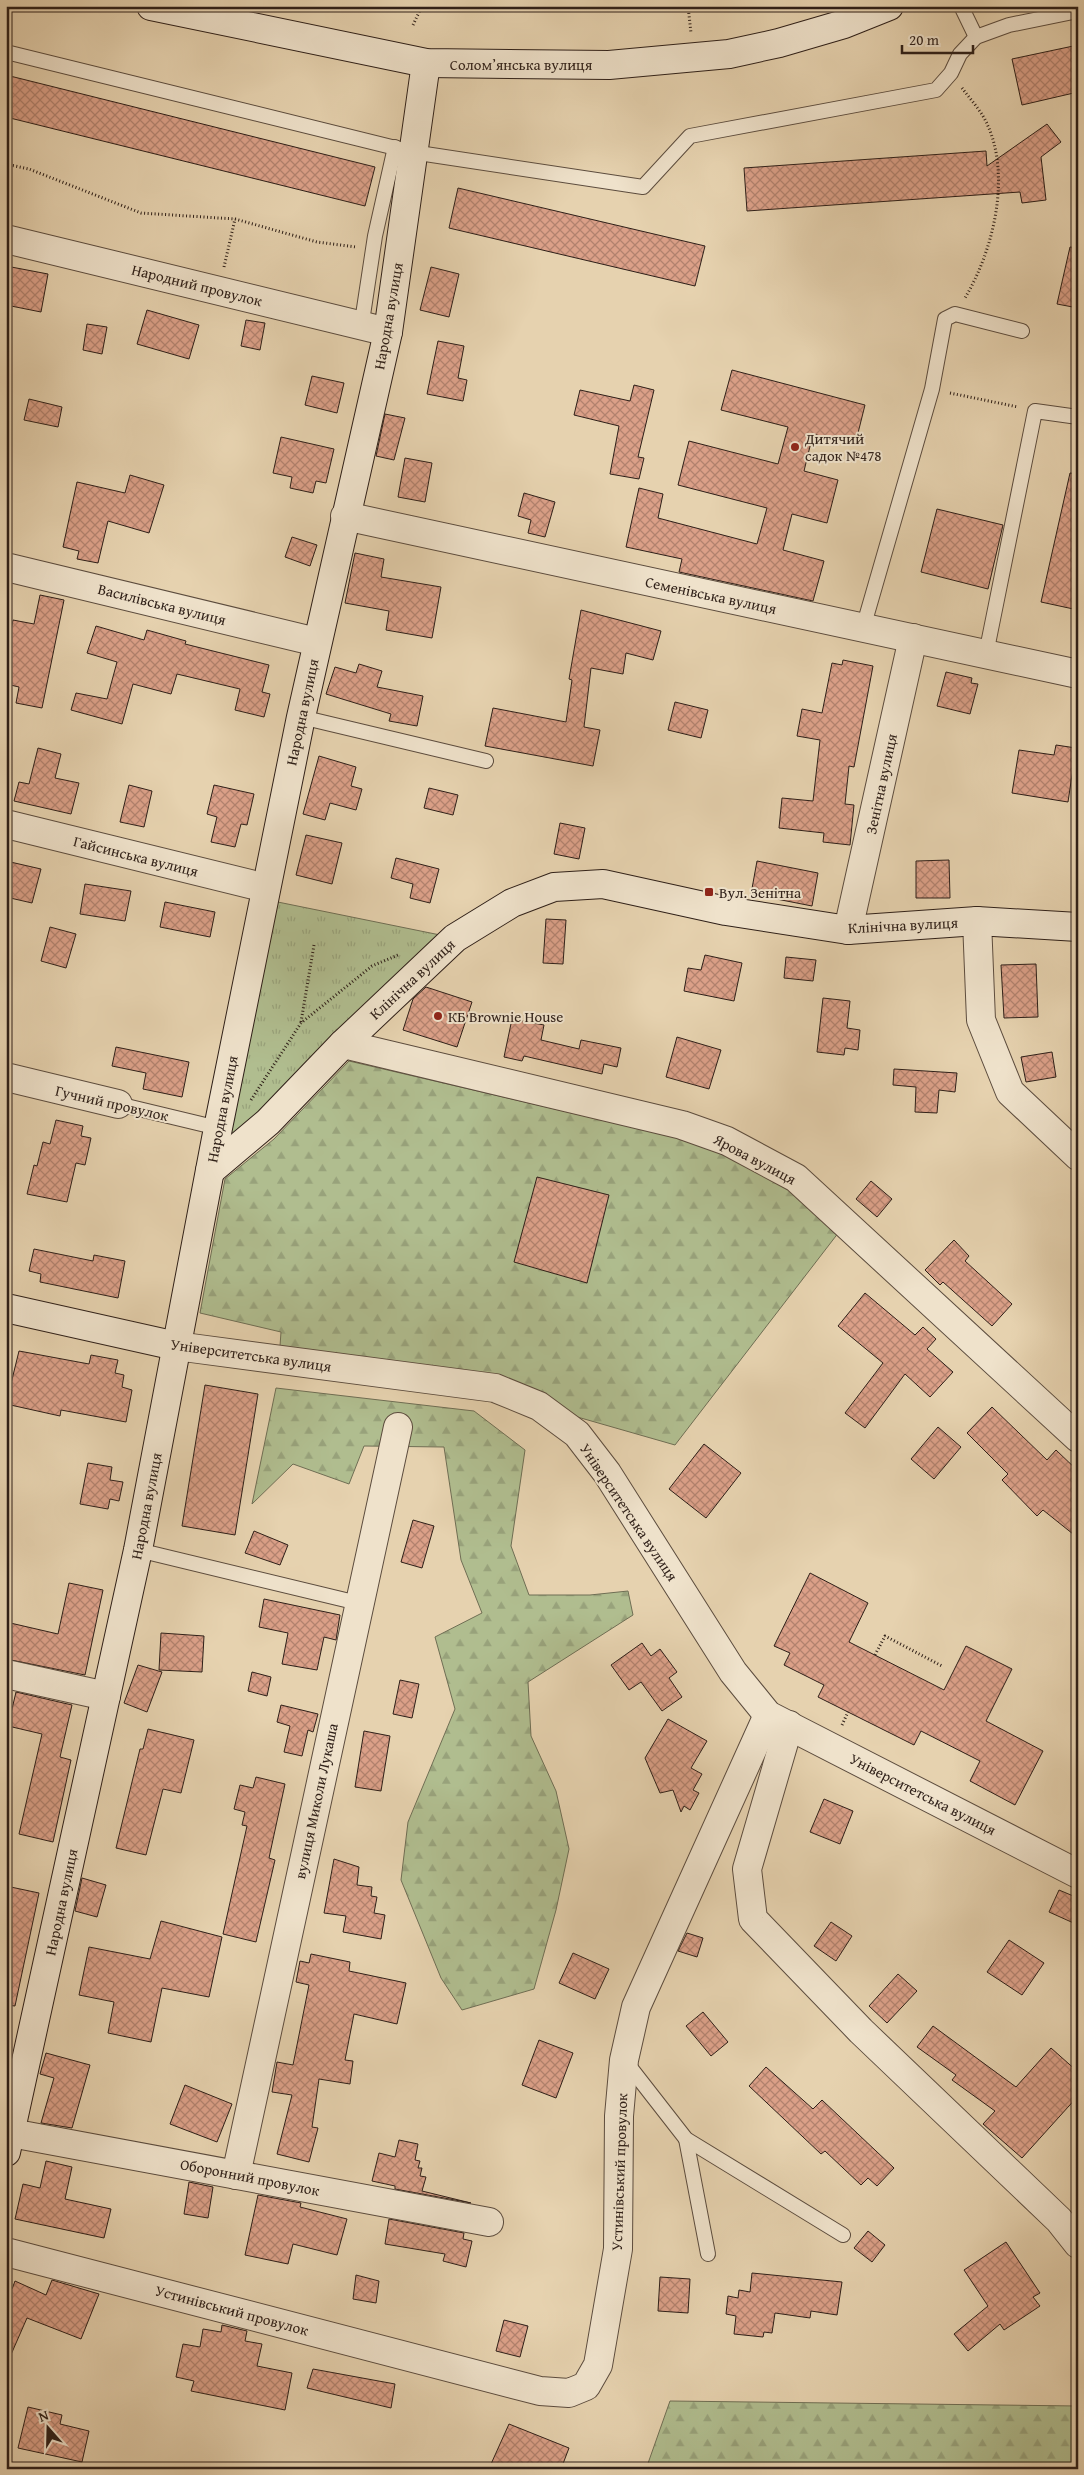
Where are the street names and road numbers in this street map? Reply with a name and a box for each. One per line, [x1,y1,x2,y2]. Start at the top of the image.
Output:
street label: Соломʼянська вулиця [450,54,593,75]
street label: Народний провулок [130,259,265,311]
street label: Народна вулиця [368,260,408,371]
street label: Семенівська вулиця [644,571,779,619]
street label: Василівська вулиця [96,578,229,630]
street label: Народна вулиця [280,656,324,767]
street label: Зенітна вулиця [860,731,902,836]
street label: Гайсинська вулиця [71,830,201,882]
street label: Клінічна вулиця [848,912,959,938]
street label: Клінічна вулиця [365,934,460,1024]
street label: Народна вулиця [201,1053,243,1164]
street label: Гучний провулок [53,1080,171,1126]
street label: Ярова вулиця [709,1128,800,1190]
street label: Університетська вулиця [169,1333,333,1377]
street label: Університетська вулиця [575,1439,683,1585]
street label: Народна вулиця [125,1450,167,1561]
street label: вулиця Миколи Лукаша [289,1720,343,1881]
street label: Університетська вулиця [846,1748,1000,1840]
street label: Народна вулиця [39,1846,83,1957]
street label: Устинівський провулок [606,2093,632,2251]
street label: Оборонний провулок [178,2153,322,2201]
street label: Устинівський провулок [153,2279,311,2341]

